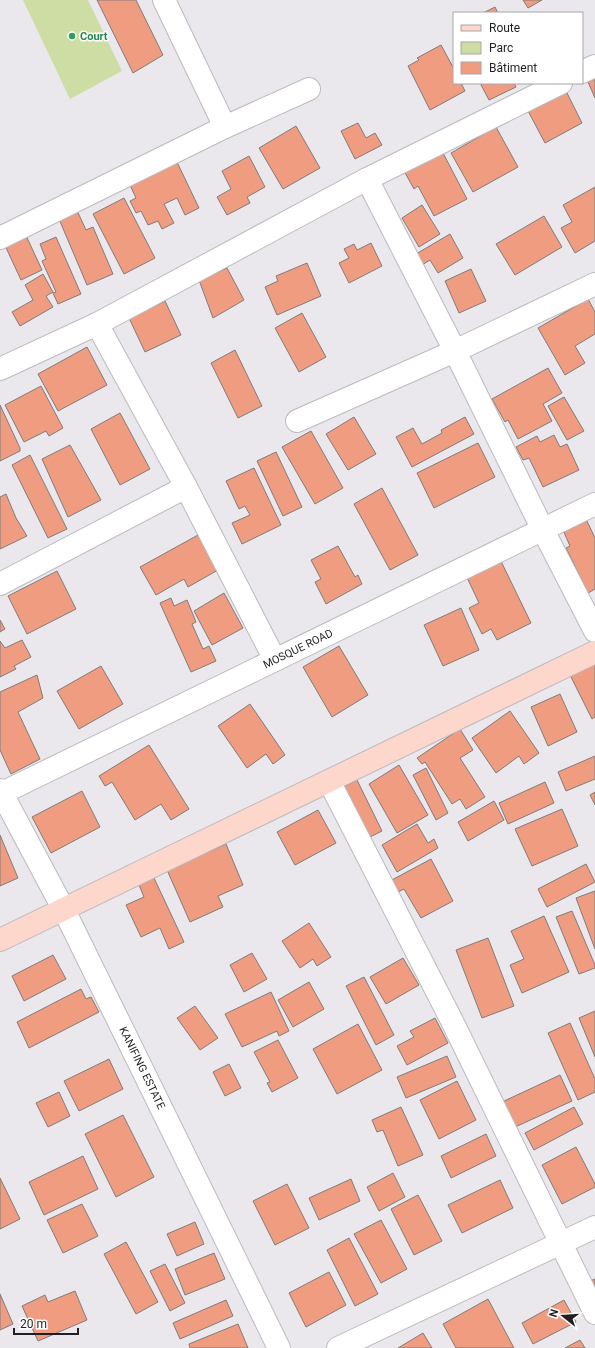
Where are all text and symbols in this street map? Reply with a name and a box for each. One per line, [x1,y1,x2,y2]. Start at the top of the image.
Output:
legend [453,12,583,84]
text: Route [489,21,520,35]
place label: Court [80,30,108,43]
marker: Court [67,31,77,41]
text: Parc [489,41,513,55]
text: Bâtiment [489,61,537,75]
street label: MOSQUE ROAD [261,626,335,672]
street label: KANIFING ESTATE [116,1025,168,1111]
north arrow [543,1296,583,1336]
text: N [547,1307,561,1319]
scale bar [14,1310,78,1336]
text: 20 m [20,1317,47,1331]

